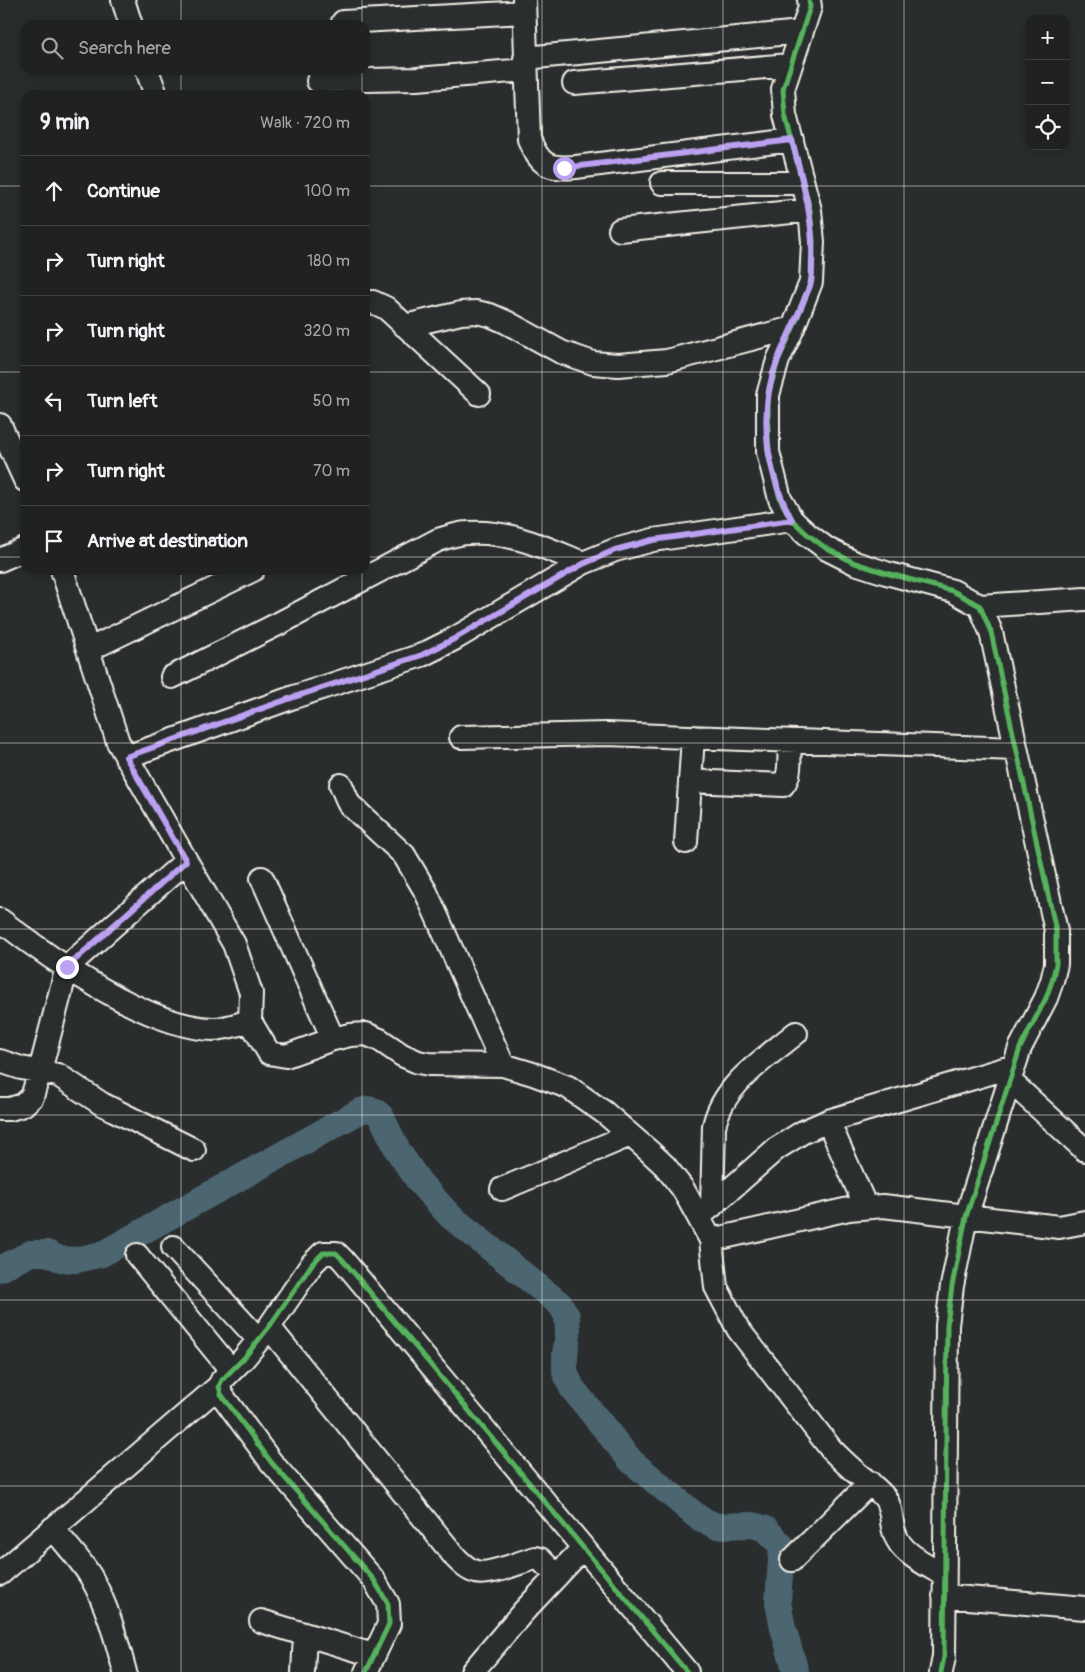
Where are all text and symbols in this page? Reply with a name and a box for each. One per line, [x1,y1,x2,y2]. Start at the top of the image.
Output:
map controls [1025,15,1070,150]
button: + [1025,15,1070,60]
search box [20,20,370,75]
icon: search [38,34,66,62]
text: Search here [78,36,171,60]
button: − [1025,60,1070,105]
button: locate [1025,105,1070,150]
text: 9 min [40,109,89,136]
text: Walk · 720 m [260,113,350,133]
route start [553,157,576,180]
icon: ahead [40,177,68,205]
text: Continue [87,179,160,203]
text: 100 m [304,181,350,201]
icon: right [40,247,68,275]
text: Turn right [87,249,165,273]
text: 180 m [307,251,350,271]
icon: right [40,317,68,345]
text: Turn right [87,319,165,343]
text: 320 m [304,321,350,341]
icon: left [40,387,68,415]
text: Turn left [87,389,157,413]
text: 50 m [313,391,350,411]
icon: right [40,457,68,485]
text: Turn right [87,459,165,483]
text: 70 m [313,461,350,481]
icon: arrive [40,527,68,555]
text: Arrive at destination [87,529,248,553]
route end [56,956,79,979]

